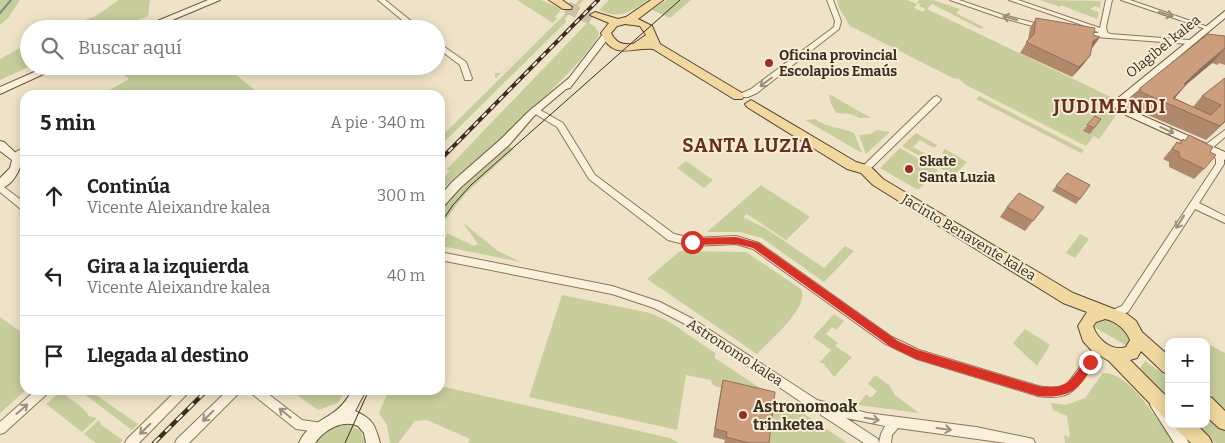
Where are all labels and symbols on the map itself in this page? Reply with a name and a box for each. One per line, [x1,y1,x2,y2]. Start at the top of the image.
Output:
one-way arrow [1158,10,1174,19]
street label: Olagibel kalea [1123,11,1204,82]
one-way arrow [1002,13,1018,23]
place label: Oficina provincial Escolapios Emaús [779,47,898,80]
marker: Oficina provincial Escolapios Emaús [763,57,775,69]
one-way arrow [760,76,773,87]
district label: JUDIMENDI [1052,95,1167,118]
one-way arrow [1159,126,1174,135]
district label: SANTA LUZIA [682,134,814,157]
place label: Skate Santa Luzia [919,153,996,186]
marker: Skate Santa Luzia [903,163,915,175]
street label: Jacinto Benavente kalea [898,190,1039,285]
one-way arrow [1175,215,1185,229]
route start [681,231,704,254]
street label: Astronomo kalea [684,315,786,390]
route end [1079,351,1102,374]
place label: Astronomoak trinketea [753,397,858,434]
one-way arrow [16,404,29,415]
one-way arrow [279,408,292,419]
marker: Astronomoak trinketea [737,409,749,421]
one-way arrow [201,410,214,422]
one-way arrow [863,414,879,424]
one-way arrow [139,423,151,435]
one-way arrow [936,425,952,435]

